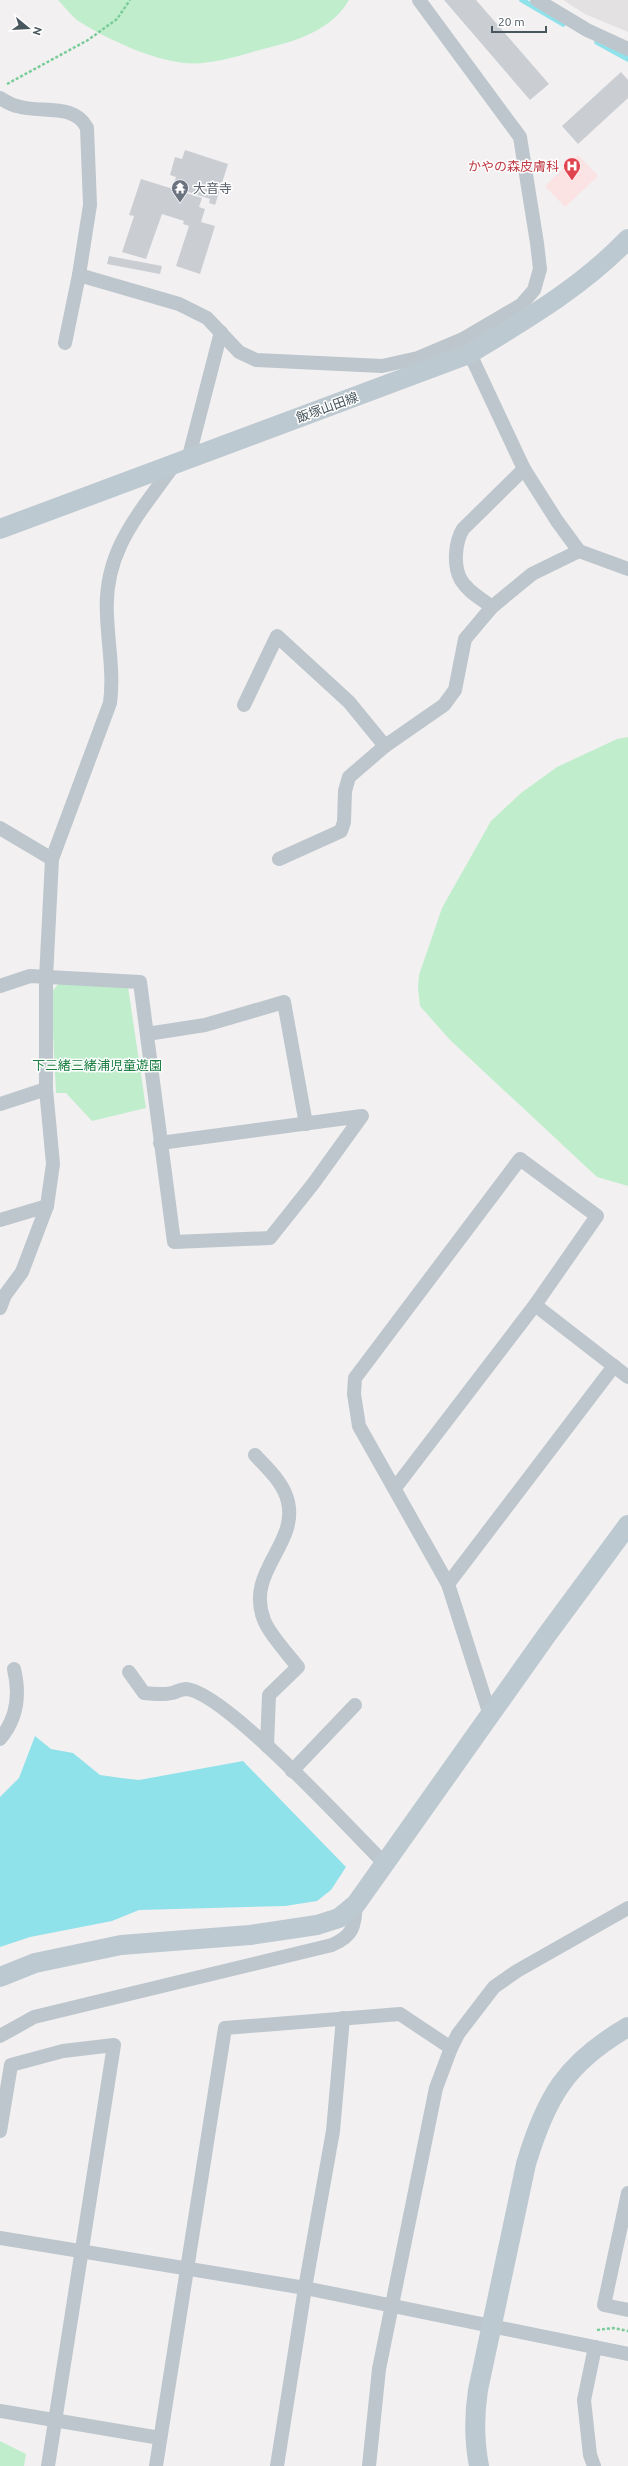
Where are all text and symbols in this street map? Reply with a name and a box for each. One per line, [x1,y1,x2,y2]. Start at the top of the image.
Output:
north arrow [8,8,48,48]
scale bar [492,8,546,34]
text: 20 m [498,15,525,28]
text: N [31,25,44,37]
hospital icon: かやの森皮膚科 [562,156,582,181]
place label: かやの森皮膚科 [468,159,559,173]
temple icon: 大音寺 [170,178,190,203]
place label: 大音寺 [193,181,232,195]
street label: 飯塚山田線 [294,389,360,425]
park label: 下三緒三緒浦児童遊園 [32,1058,162,1072]

